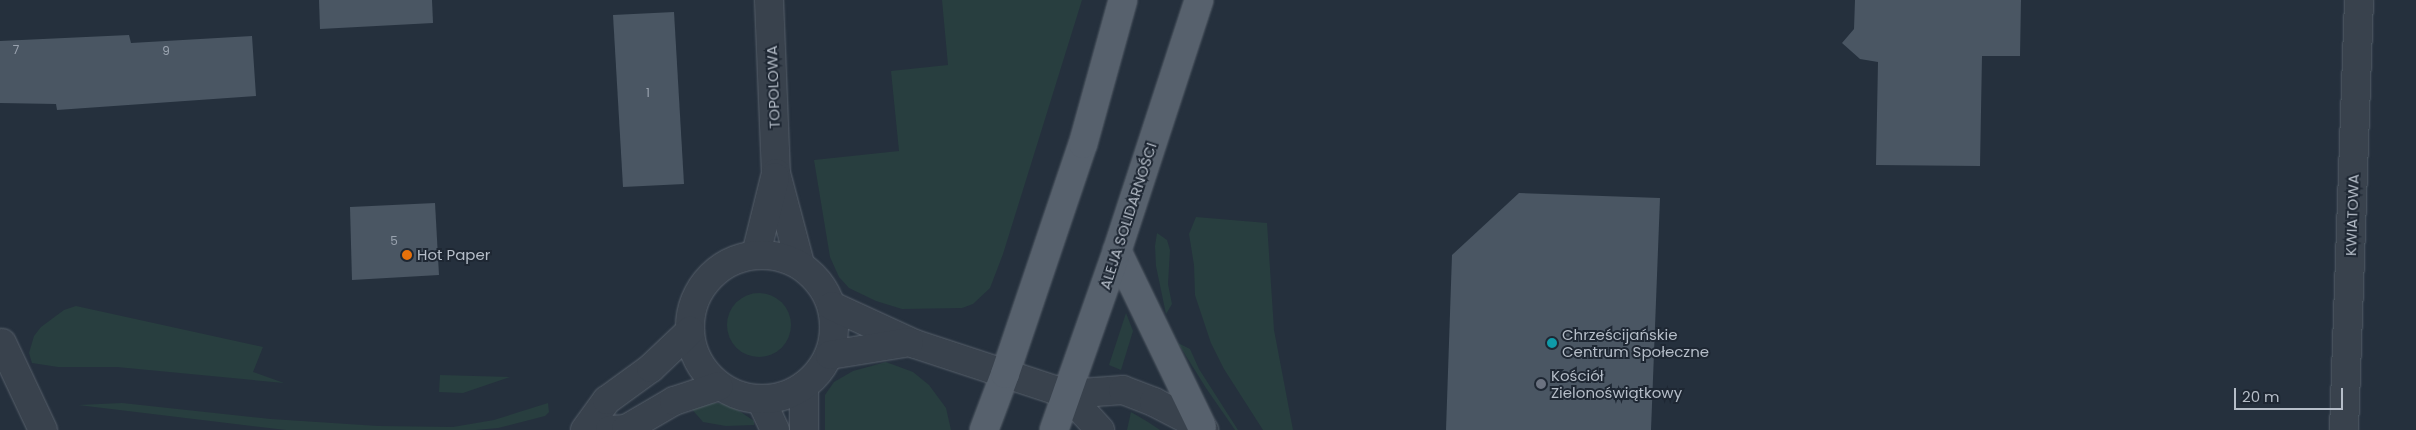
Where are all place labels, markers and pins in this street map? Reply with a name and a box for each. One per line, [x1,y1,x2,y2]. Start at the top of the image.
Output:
place label: Hot Paper [417,246,490,264]
marker: Hot Paper [401,249,413,261]
place label: Chrześcijańskie Centrum Społeczne [1562,325,1709,360]
marker: Chrześcijańskie Centrum Społeczne [1546,337,1558,349]
place label: Kościół Zielonoświątkowy [1551,366,1682,401]
marker: Kościół Zielonoświątkowy [1535,378,1547,390]

